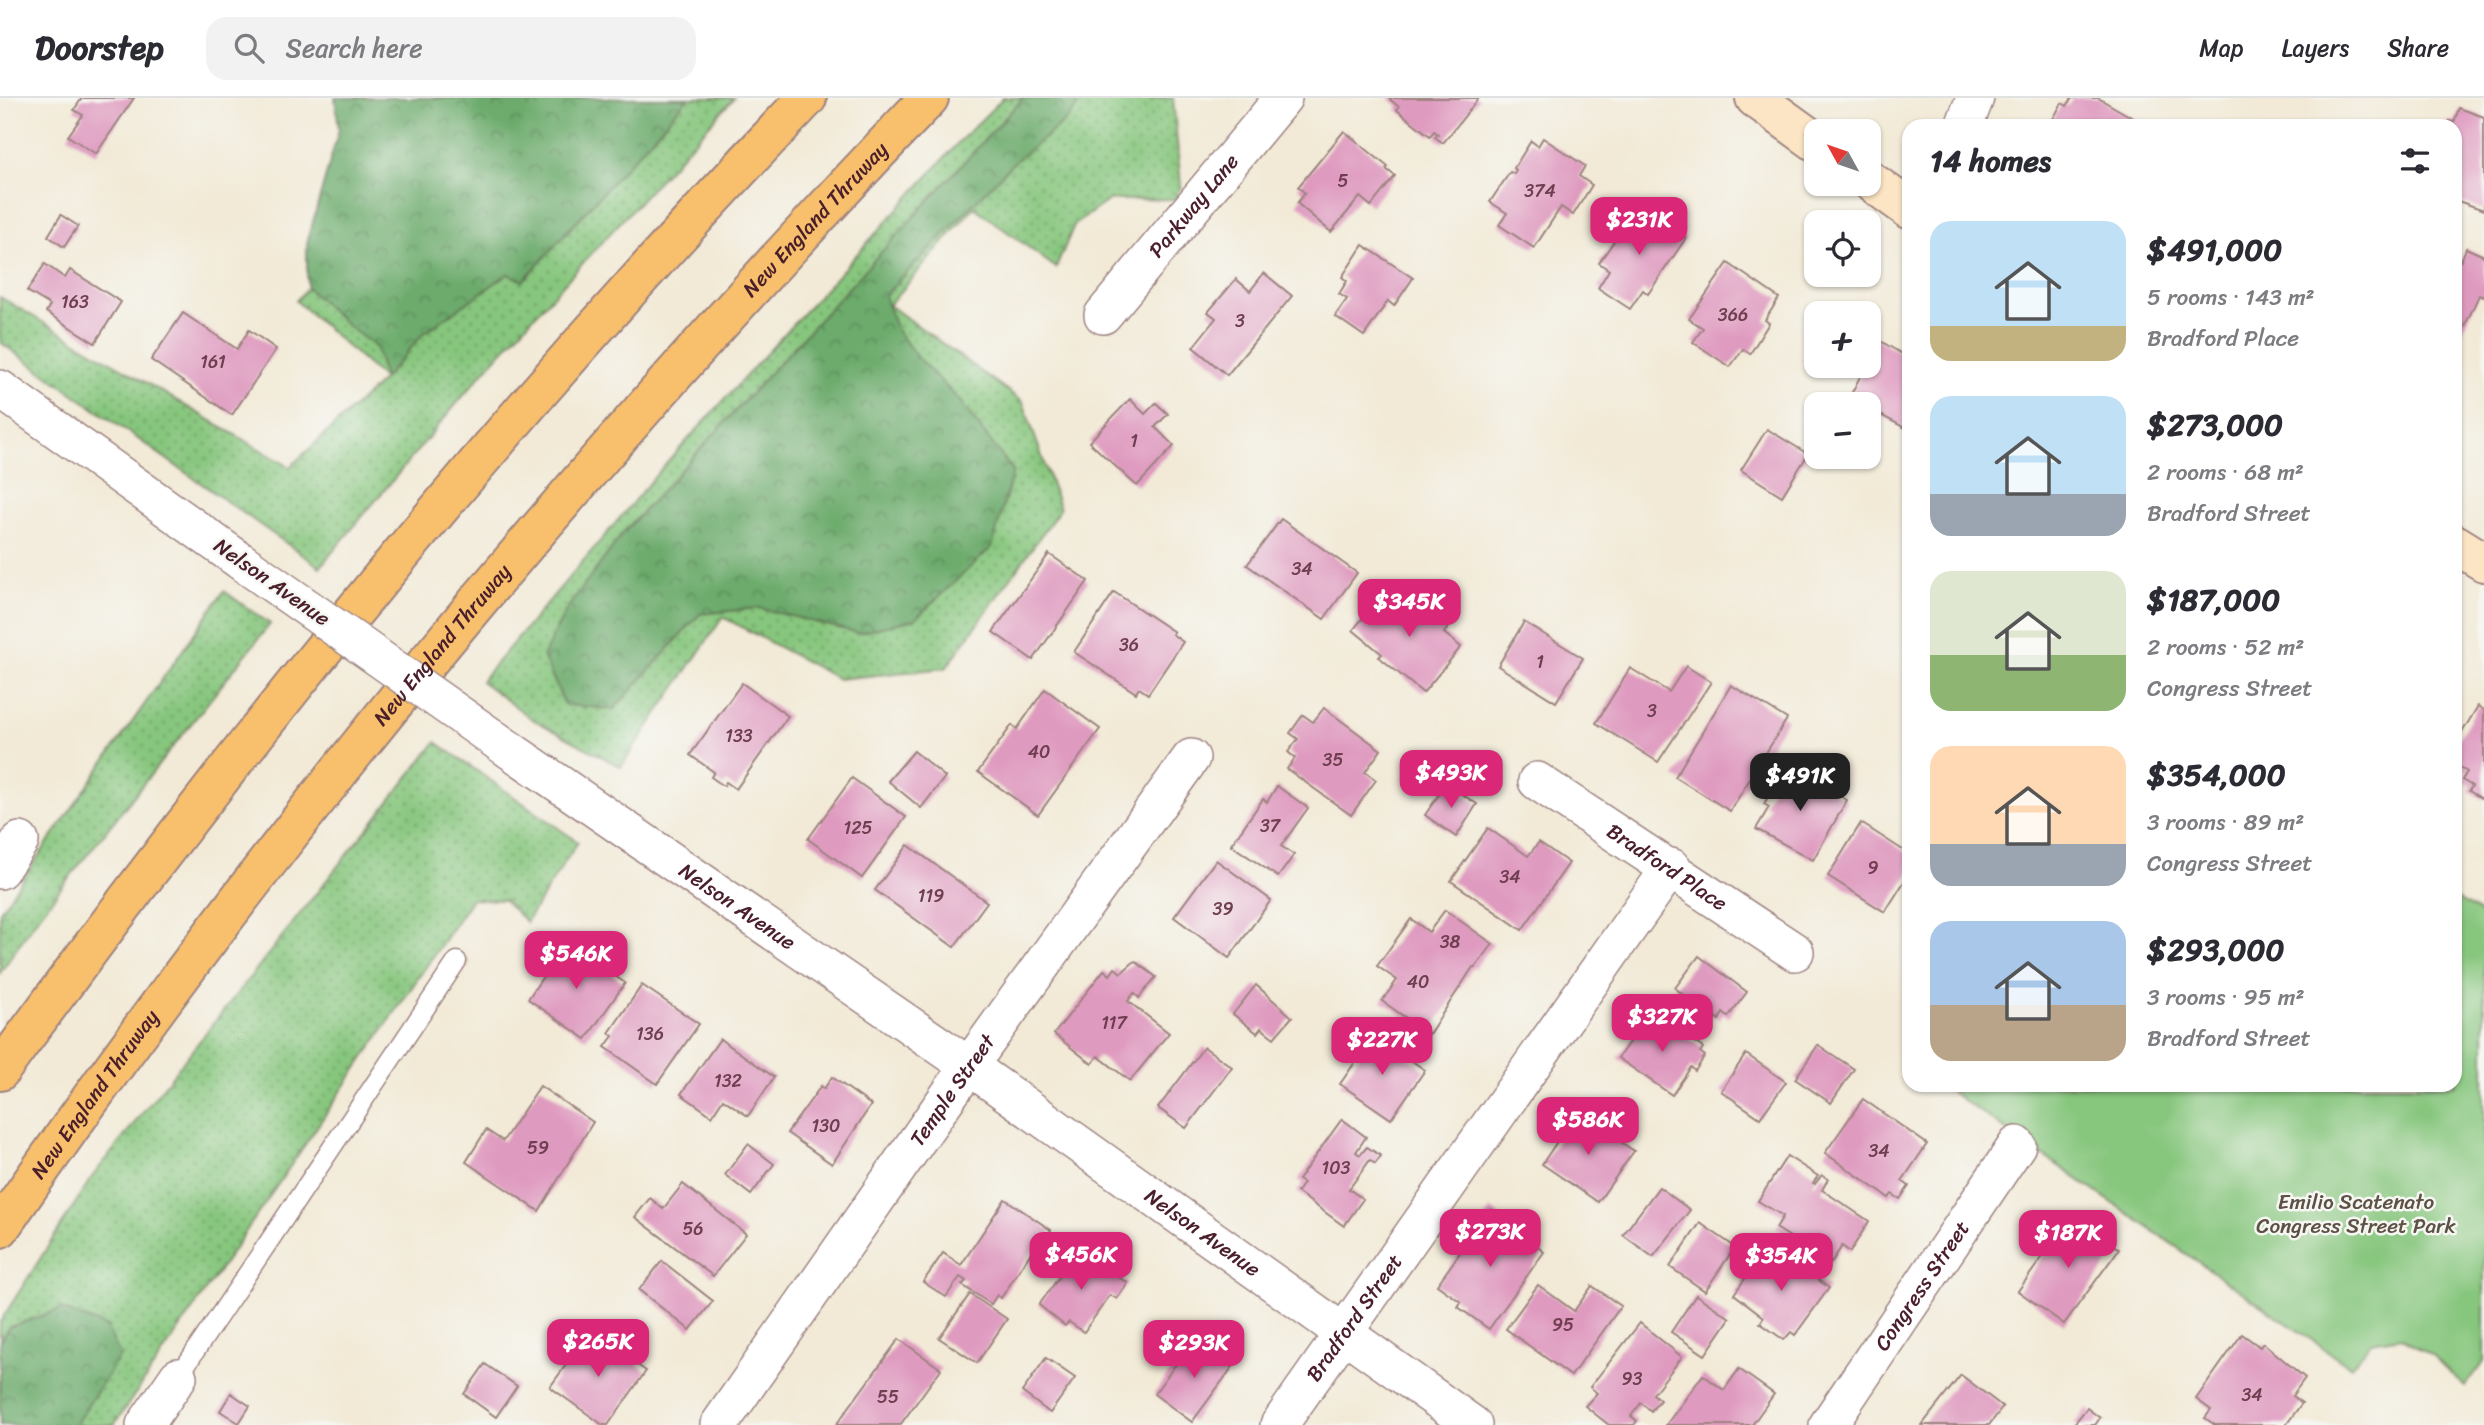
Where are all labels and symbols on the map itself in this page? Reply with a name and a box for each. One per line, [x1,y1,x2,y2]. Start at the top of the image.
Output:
north arrow [1804,119,1881,196]
street label: New England Thruway [733,132,898,306]
street label: Parkway Lane [1139,145,1249,267]
house number: 5 [1338,165,1349,197]
house number: 374 [1524,175,1556,207]
pin: $231K [1590,198,1688,257]
house number: 163 [61,286,89,318]
house number: 366 [1718,299,1748,331]
house number: 3 [1235,305,1245,337]
house number: 161 [200,346,226,378]
house number: 1 [1130,425,1138,457]
street label: Nelson Avenue [206,528,339,637]
house number: 34 [1291,553,1313,585]
street label: New England Thruway [363,555,521,735]
pin: $345K [1360,580,1458,639]
house number: 36 [1119,629,1139,661]
house number: 1 [1536,646,1544,678]
house number: 3 [1647,695,1657,727]
house number: 133 [725,720,753,752]
house number: 40 [1028,736,1050,768]
house number: 35 [1323,744,1343,776]
pin: $493K [1402,750,1500,810]
pin: $491K [1751,754,1849,813]
house number: 37 [1260,810,1282,842]
house number: 125 [843,812,873,844]
street label: Bradford Place [1599,813,1736,922]
street label: Nelson Avenue [671,852,804,961]
house number: 9 [1867,852,1879,884]
house number: 34 [1499,861,1521,893]
house number: 119 [918,880,944,912]
house number: 39 [1213,893,1233,925]
house number: 38 [1440,926,1461,958]
pin: $546K [527,932,625,991]
house number: 40 [1407,966,1429,998]
pin: $327K [1613,995,1711,1054]
street label: New England Thruway [20,1001,169,1187]
house number: 117 [1101,1007,1129,1039]
house number: 136 [636,1018,664,1050]
pin: $227K [1333,1018,1431,1077]
street label: Temple Street [899,1025,1006,1155]
house number: 132 [714,1065,742,1097]
pin: $586K [1539,1098,1637,1157]
house number: 130 [812,1110,840,1142]
house number: 59 [527,1132,549,1164]
house number: 34 [1868,1135,1890,1167]
house number: 103 [1322,1152,1351,1184]
street label: Nelson Avenue [1136,1178,1269,1287]
park label: Emilio Scatenato Congress Street Park [2256,1183,2457,1245]
pin: $273K [1441,1210,1539,1269]
pin: $187K [2019,1210,2117,1270]
house number: 56 [682,1213,704,1245]
street label: Congress Street [1864,1213,1980,1359]
pin: $456K [1032,1232,1130,1292]
pin: $354K [1732,1234,1830,1293]
street label: Bradford Street [1296,1246,1413,1390]
house number: 95 [1552,1309,1574,1341]
pin: $265K [549,1320,647,1379]
pin: $293K [1145,1320,1243,1380]
house number: 93 [1622,1363,1643,1395]
house number: 34 [2241,1379,2263,1411]
house number: 55 [877,1381,899,1413]

